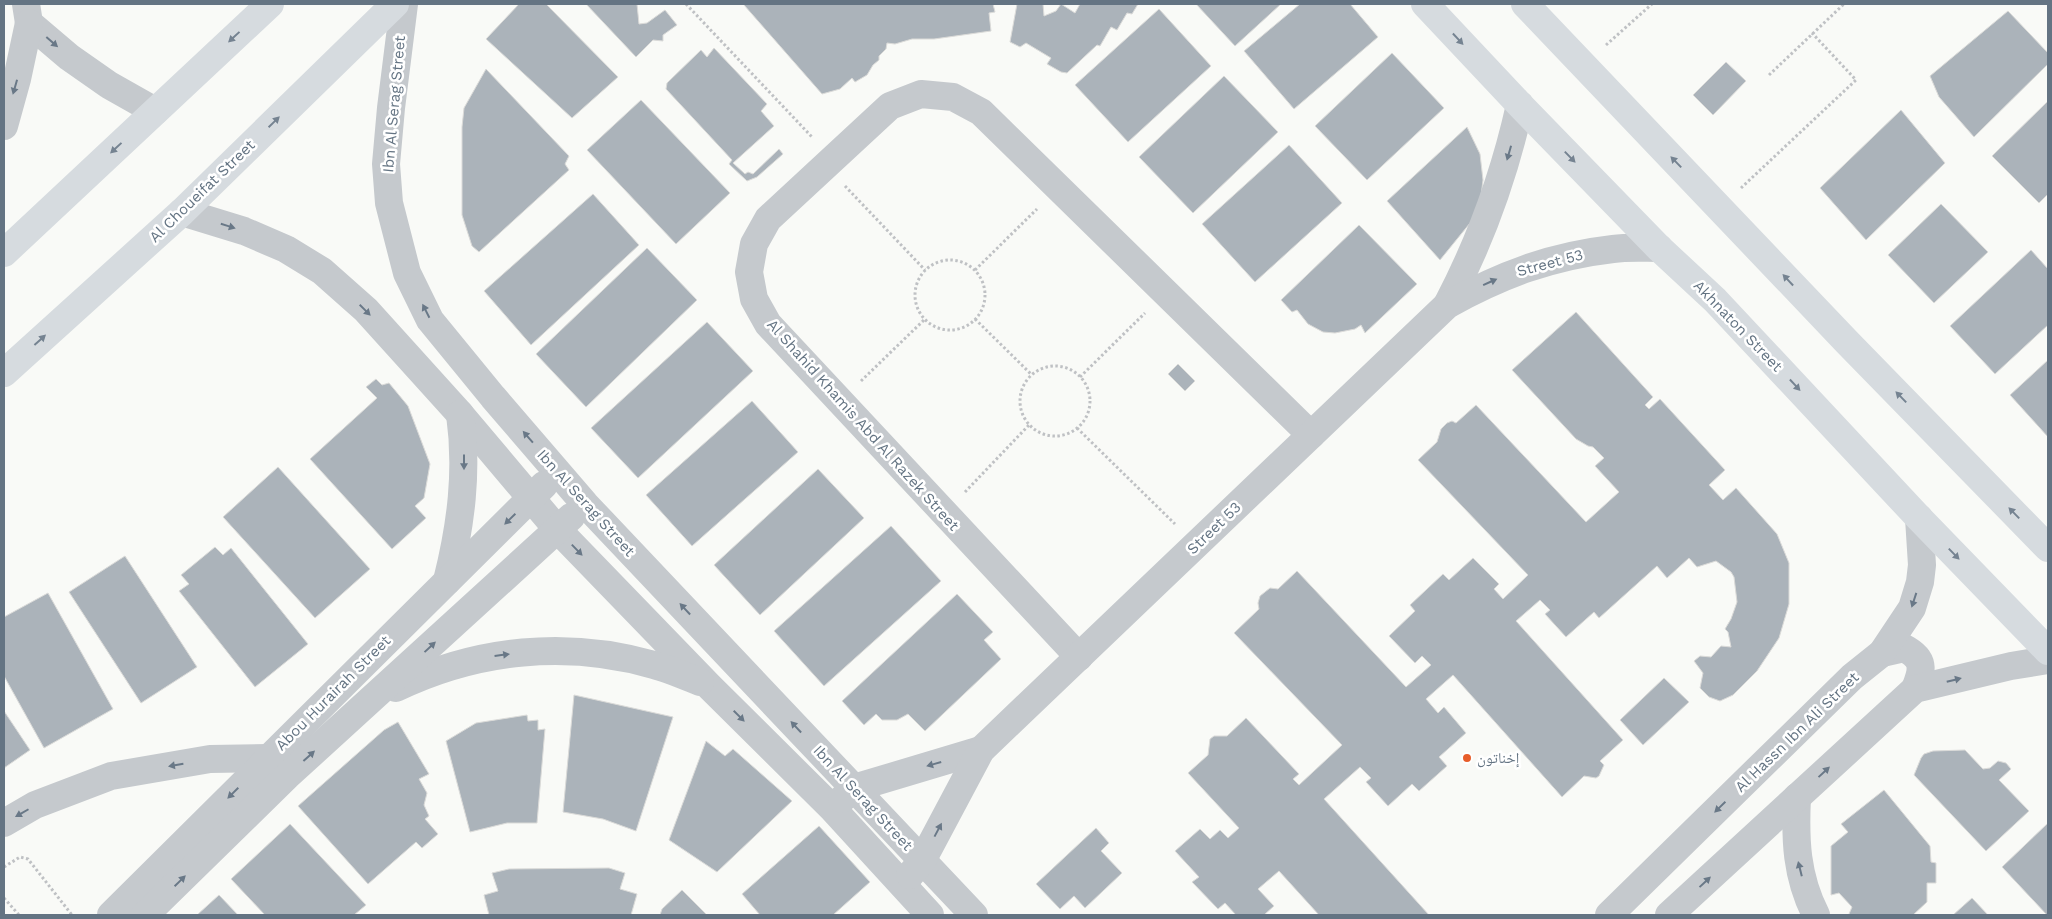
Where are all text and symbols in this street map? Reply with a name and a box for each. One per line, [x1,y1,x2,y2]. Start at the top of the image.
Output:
one-way arrow [229,31,241,43]
one-way arrow [1452,33,1464,45]
street label: Ibn Al Serag Street [379,34,409,173]
one-way arrow [45,36,57,48]
one-way arrow [11,80,19,95]
one-way arrow [268,116,280,128]
street label: Al Choueifat Street [145,135,259,246]
one-way arrow [110,142,122,154]
one-way arrow [1505,145,1513,161]
one-way arrow [1564,151,1576,163]
one-way arrow [1670,157,1682,169]
one-way arrow [221,222,236,230]
street label: Street 53 [1515,246,1585,280]
one-way arrow [1782,274,1794,286]
street label: Akhnaton Street [1690,277,1787,376]
one-way arrow [1483,278,1497,286]
one-way arrow [359,304,371,316]
one-way arrow [422,304,430,318]
street label: Al Shahid Khamis Abd Al Razek Street [763,316,963,535]
one-way arrow [33,334,45,346]
one-way arrow [1789,379,1801,391]
one-way arrow [1895,391,1907,403]
one-way arrow [522,431,533,444]
street label: Ibn Al Serag Street [533,446,639,561]
one-way arrow [460,454,468,470]
street label: Street 53 [1183,498,1245,558]
one-way arrow [2008,508,2020,520]
one-way arrow [505,513,517,525]
one-way arrow [571,543,583,555]
one-way arrow [1948,548,1960,560]
one-way arrow [1910,593,1917,608]
one-way arrow [679,603,691,615]
street label: Abou Hurairah Street [272,631,395,754]
one-way arrow [423,641,435,653]
one-way arrow [495,651,511,659]
street label: Al Hassn Ibn Ali Street [1731,668,1863,796]
one-way arrow [1946,676,1961,684]
one-way arrow [733,710,745,722]
one-way arrow [790,721,802,733]
street label: Ibn Al Serag Street [810,742,917,855]
place label: إخناتون [1477,749,1520,768]
one-way arrow [303,750,315,762]
marker: إخناتون [1461,752,1473,764]
one-way arrow [927,761,942,769]
one-way arrow [168,762,184,770]
one-way arrow [1818,766,1830,778]
one-way arrow [227,787,239,799]
one-way arrow [1715,800,1727,812]
one-way arrow [16,808,29,817]
one-way arrow [934,823,942,837]
one-way arrow [1796,862,1804,877]
one-way arrow [174,875,186,887]
one-way arrow [1699,876,1711,888]

